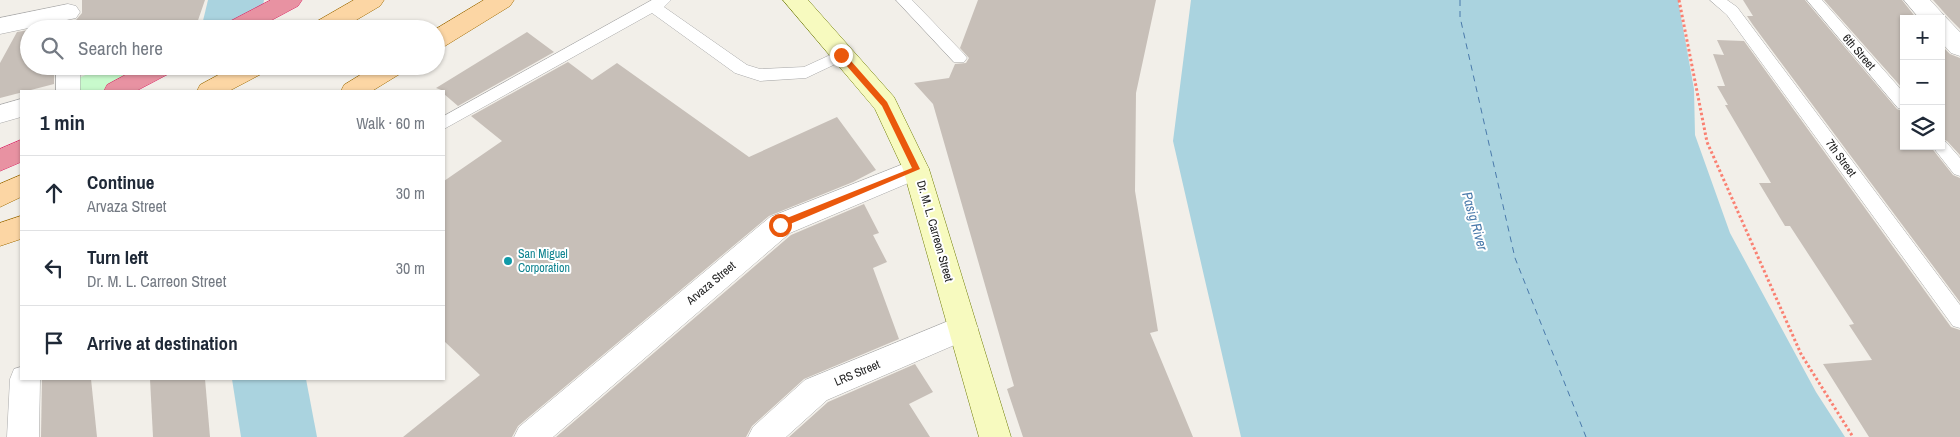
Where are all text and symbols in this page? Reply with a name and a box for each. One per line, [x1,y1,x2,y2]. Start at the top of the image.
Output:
map controls [1900,15,1945,150]
button: + [1900,15,1945,60]
search box [20,20,445,75]
street label: 6th Street [1839,31,1879,74]
icon: search [38,34,66,62]
text: Search here [78,35,163,61]
route end [830,44,853,67]
button: − [1900,60,1945,105]
button: layers [1900,105,1945,150]
text: 1 min [40,108,85,137]
text: Walk · 60 m [356,112,425,134]
street label: 7th Street [1822,136,1860,180]
text: Continue [87,169,155,195]
icon: ahead [40,179,68,207]
street label: Dr. M. L. Carreon Street [913,179,957,284]
text: 30 m [396,182,425,204]
water label: Pasig River [1458,190,1492,253]
text: Arvaza Street [87,195,167,217]
route start [769,214,792,237]
text: Turn left [87,244,148,270]
place label: San Miguel Corporation [518,246,570,276]
icon: left [40,254,68,282]
marker: San Miguel Corporation [502,255,514,267]
text: 30 m [396,257,425,279]
street label: Arvaza Street [682,258,739,309]
text: Dr. M. L. Carreon Street [87,270,226,292]
icon: arrive [40,329,68,357]
text: Arrive at destination [87,330,238,356]
street label: LRS Street [832,356,883,390]

